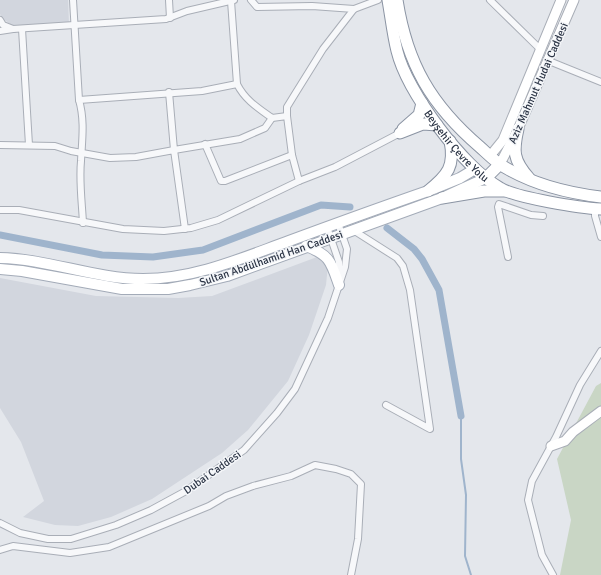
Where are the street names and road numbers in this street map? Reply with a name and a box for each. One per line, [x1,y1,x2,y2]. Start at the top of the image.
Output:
street label: Aziz Mahmut Hudai Caddesi [506,21,571,146]
street label: Beyşehir Çevre Yolu [421,108,491,185]
street label: Sultan Abdülhamid Han Caddesi [198,228,345,289]
street label: Dubai Caddesi [181,448,243,497]

